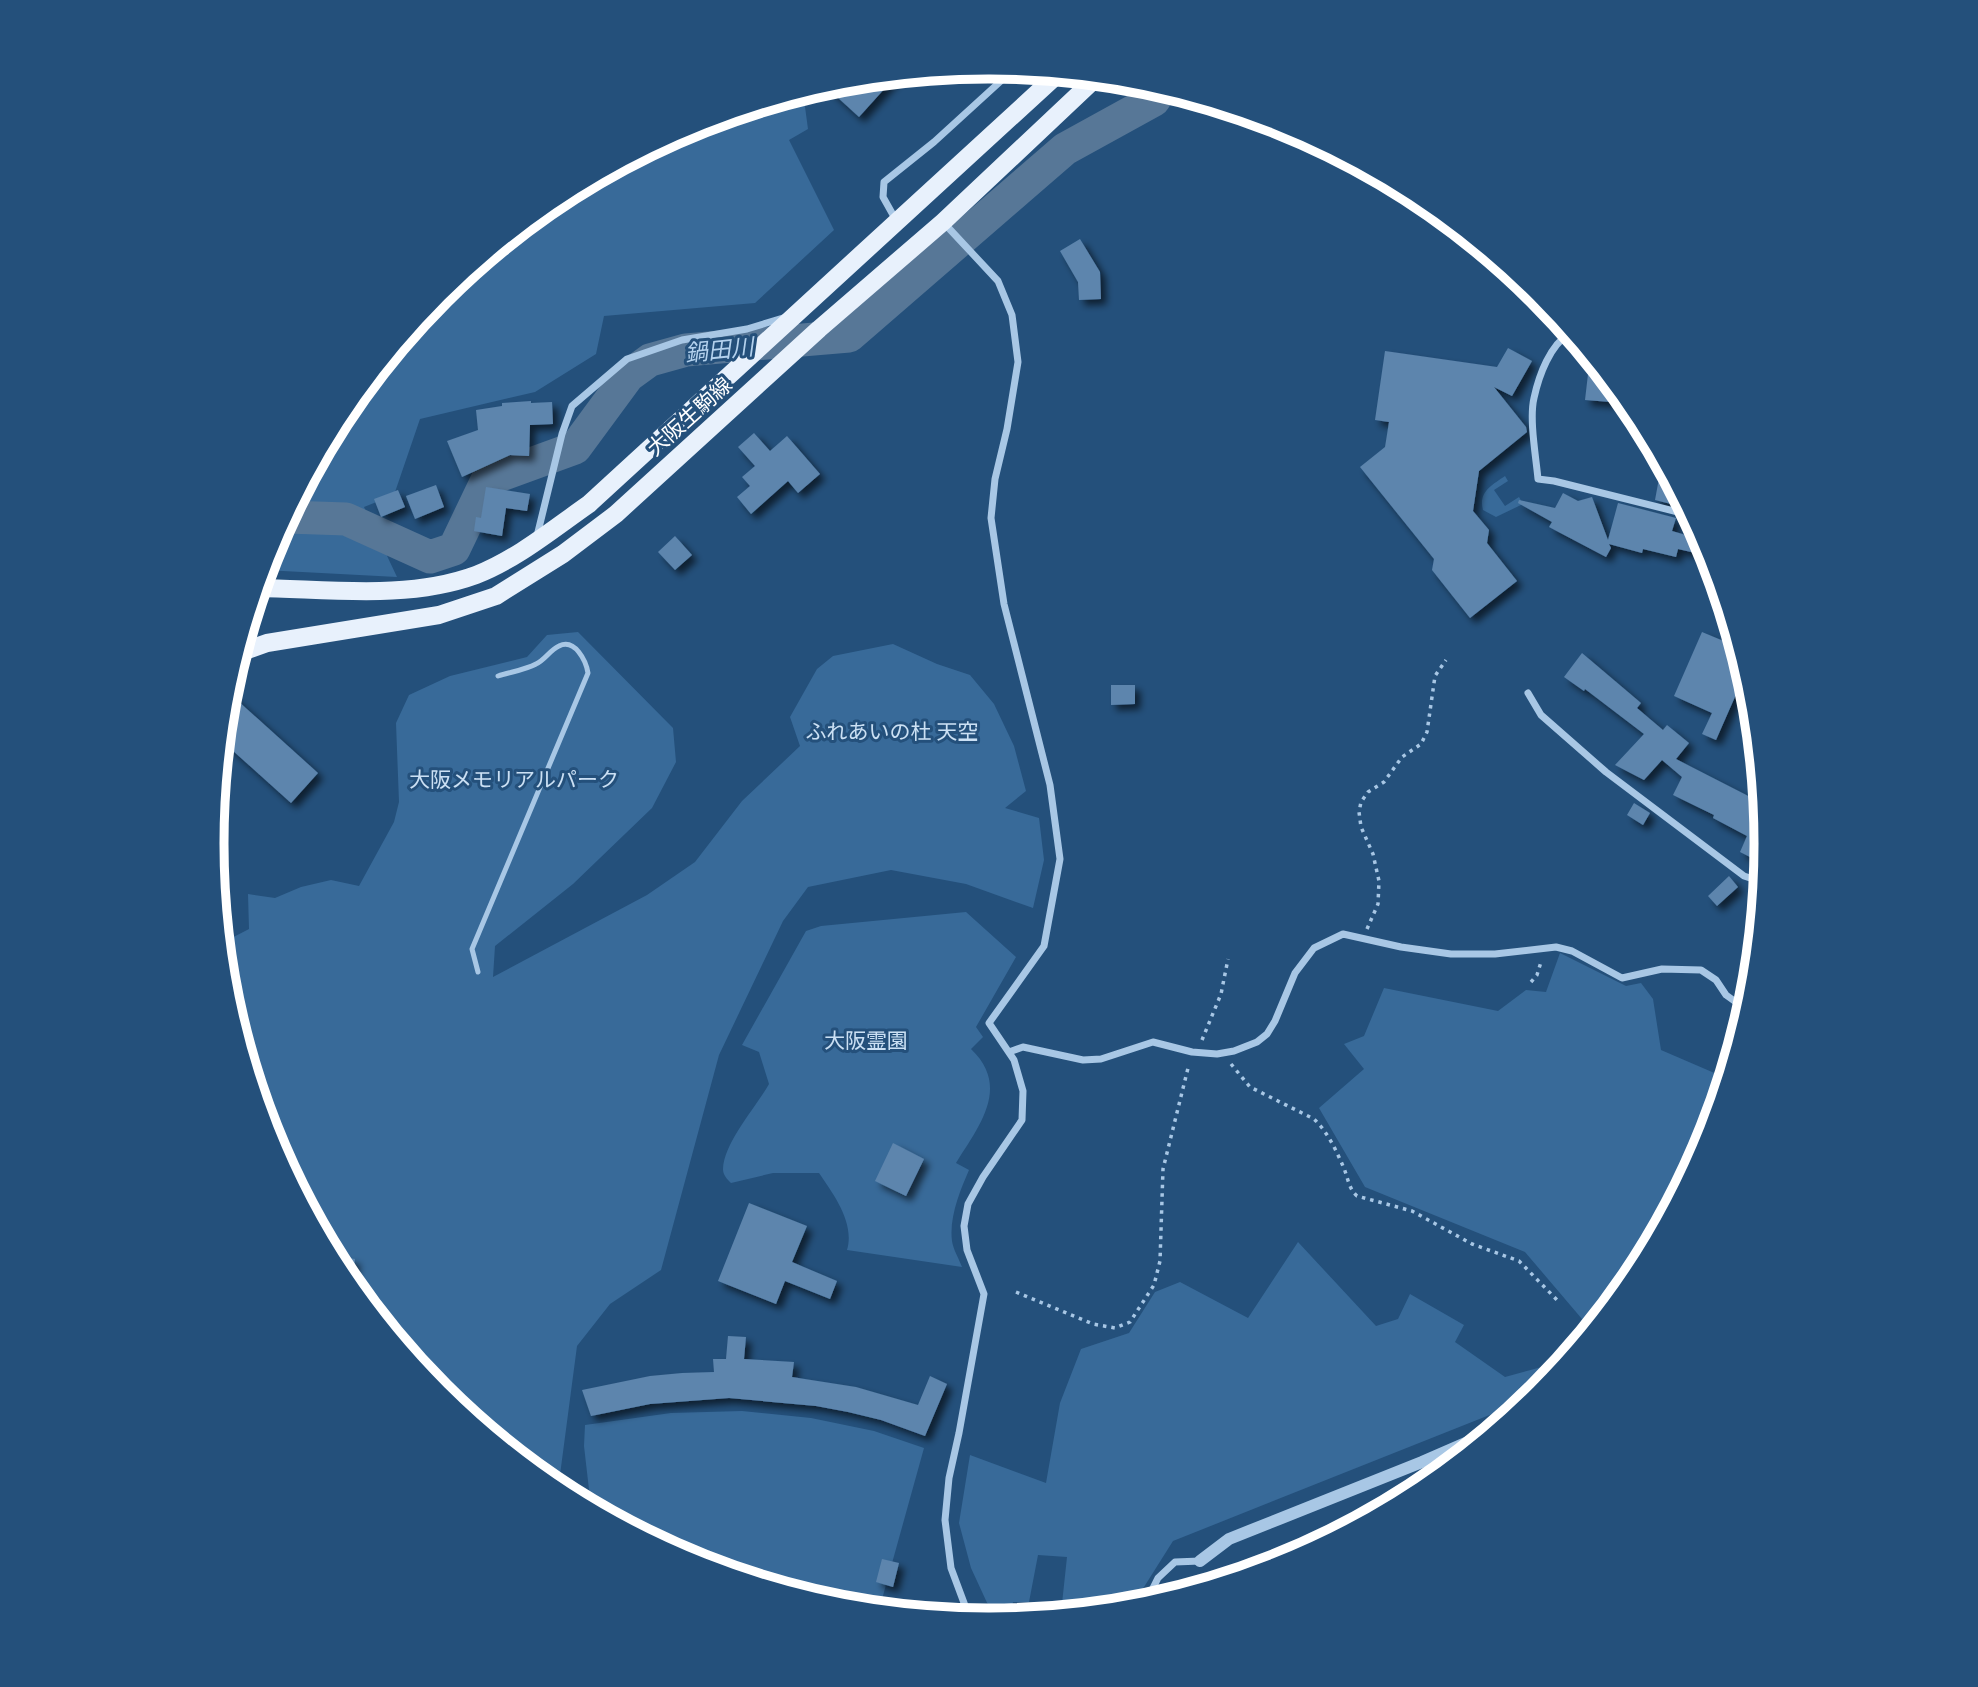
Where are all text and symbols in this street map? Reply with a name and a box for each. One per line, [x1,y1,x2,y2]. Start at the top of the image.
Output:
water label: 鍋田川 [683,330,758,368]
street label: 大阪生駒線 [641,370,737,462]
park label: ふれあいの杜 天空 [806,717,978,745]
park label: 大阪メモリアルパーク [409,765,619,793]
park label: 大阪霊園 [824,1026,908,1054]

